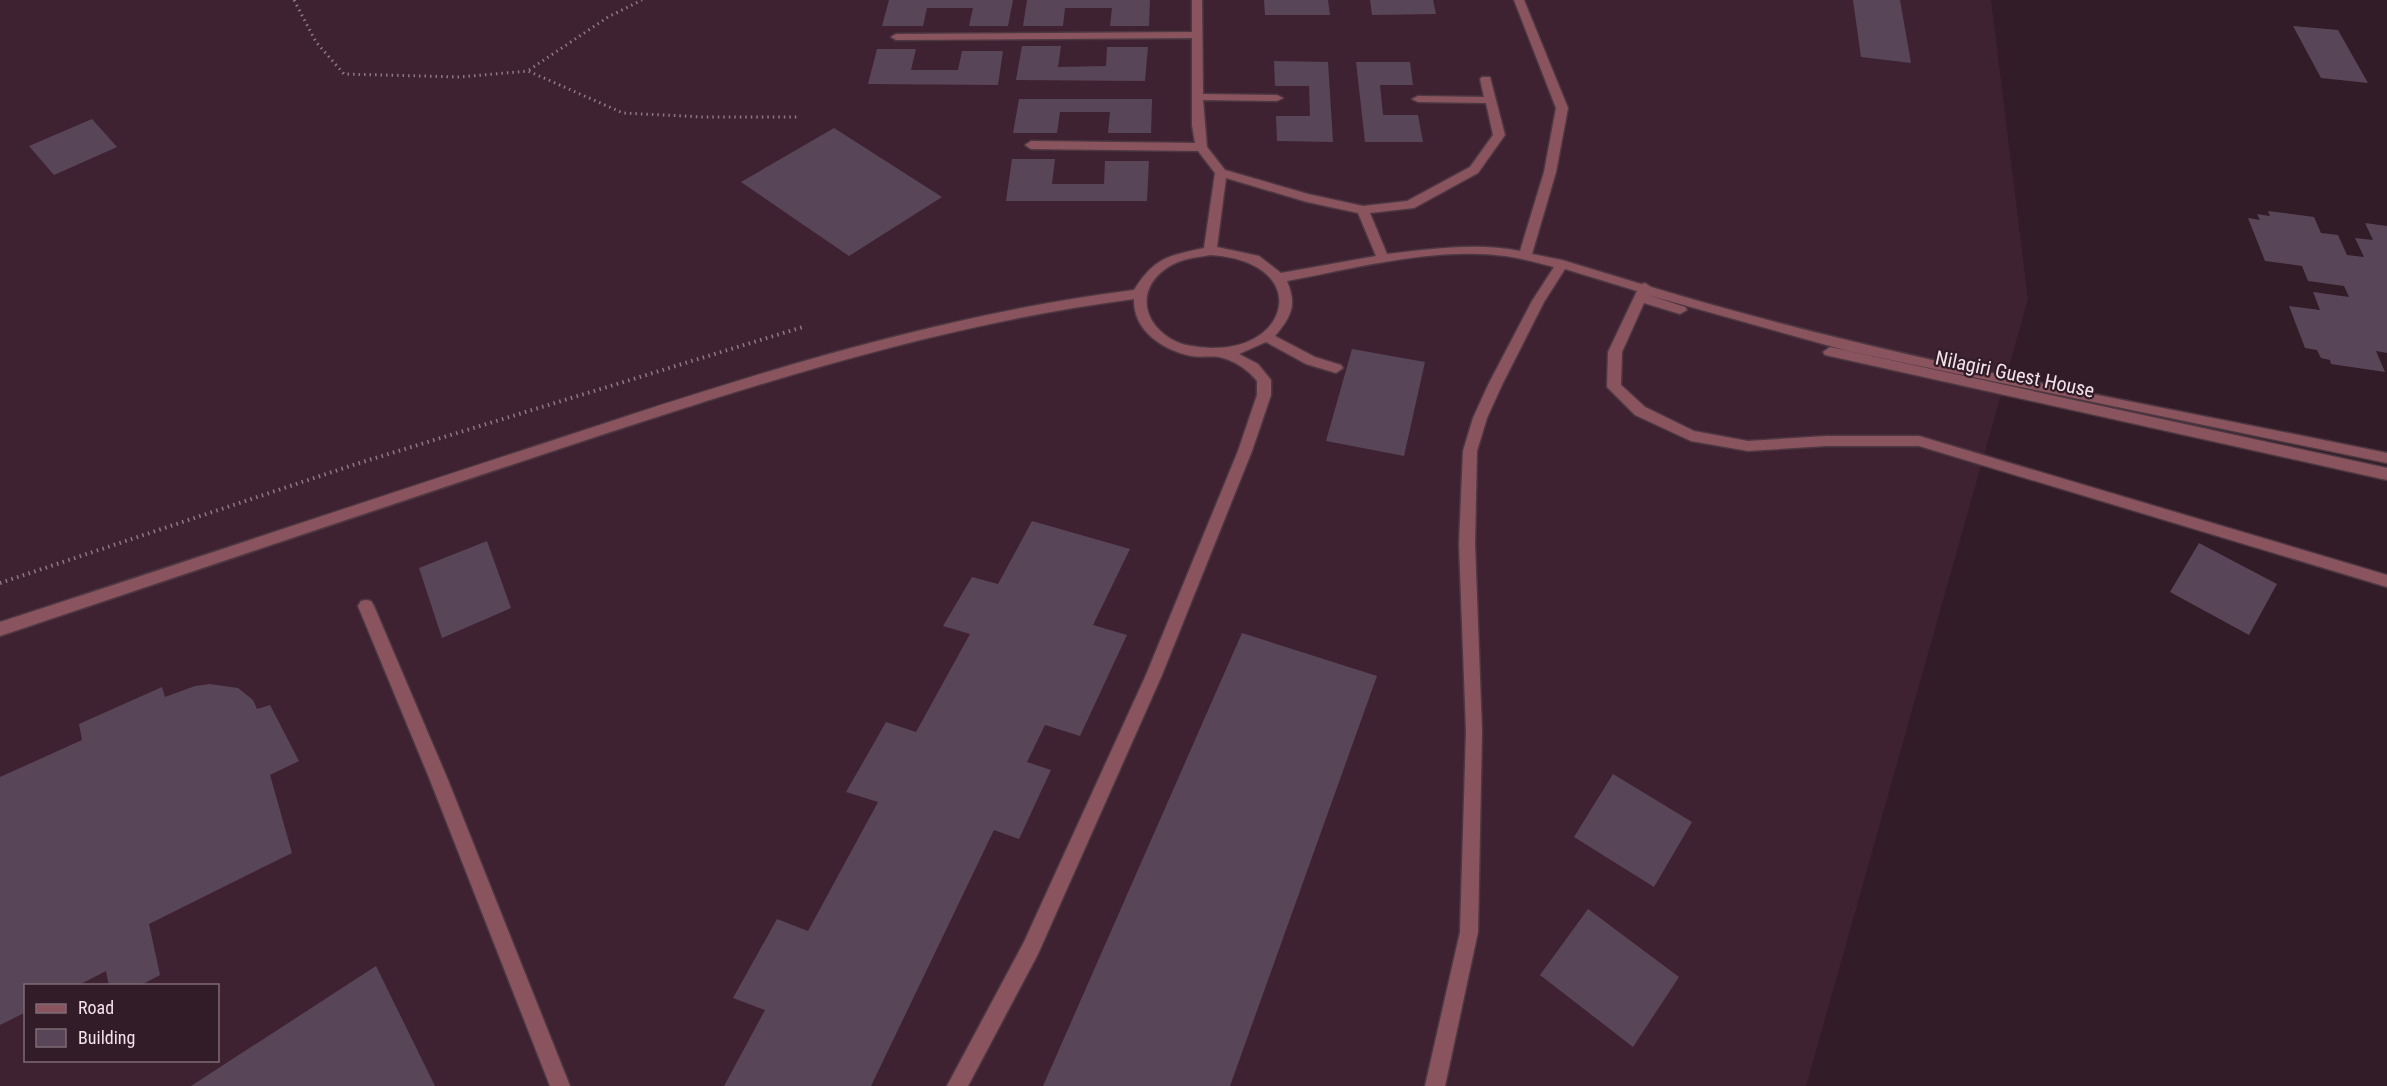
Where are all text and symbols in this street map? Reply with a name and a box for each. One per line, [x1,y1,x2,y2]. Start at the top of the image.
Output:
street label: Nilagiri Guest House [1933,345,2097,403]
legend [24,984,219,1062]
text: Road [78,997,114,1018]
text: Building [78,1027,135,1048]

